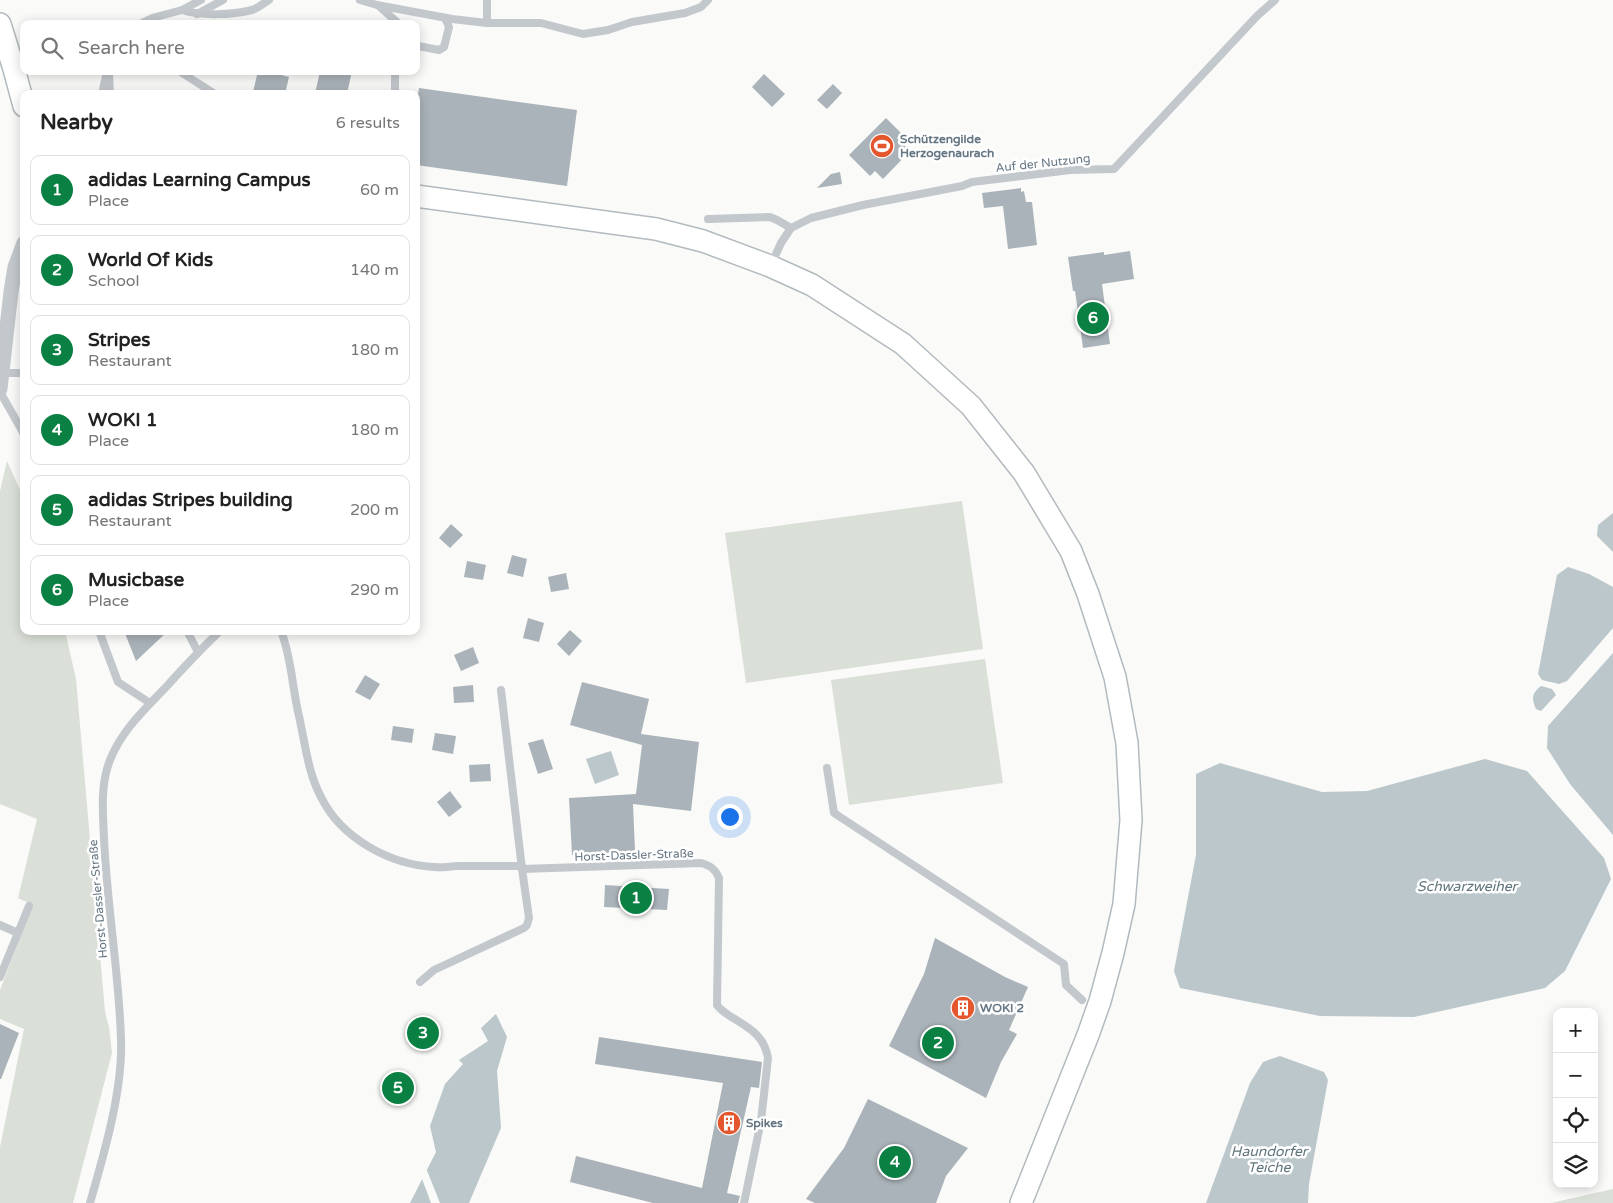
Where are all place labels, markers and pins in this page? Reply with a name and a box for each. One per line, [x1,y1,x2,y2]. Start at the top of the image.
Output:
place label: Schützengilde Herzogenaurach [900,132,994,161]
sports icon: Schützengilde Herzogenaurach [869,133,895,159]
pin: 6 [1077,299,1109,337]
pin: 1 [620,879,652,917]
building icon: WOKI 2 [950,995,976,1021]
place label: WOKI 2 [980,1001,1024,1015]
pin: 3 [407,1014,439,1052]
pin: 2 [922,1024,954,1062]
pin: 5 [382,1069,414,1107]
building icon: Spikes [716,1110,742,1136]
place label: Spikes [746,1116,783,1131]
pin: 4 [879,1143,911,1181]

